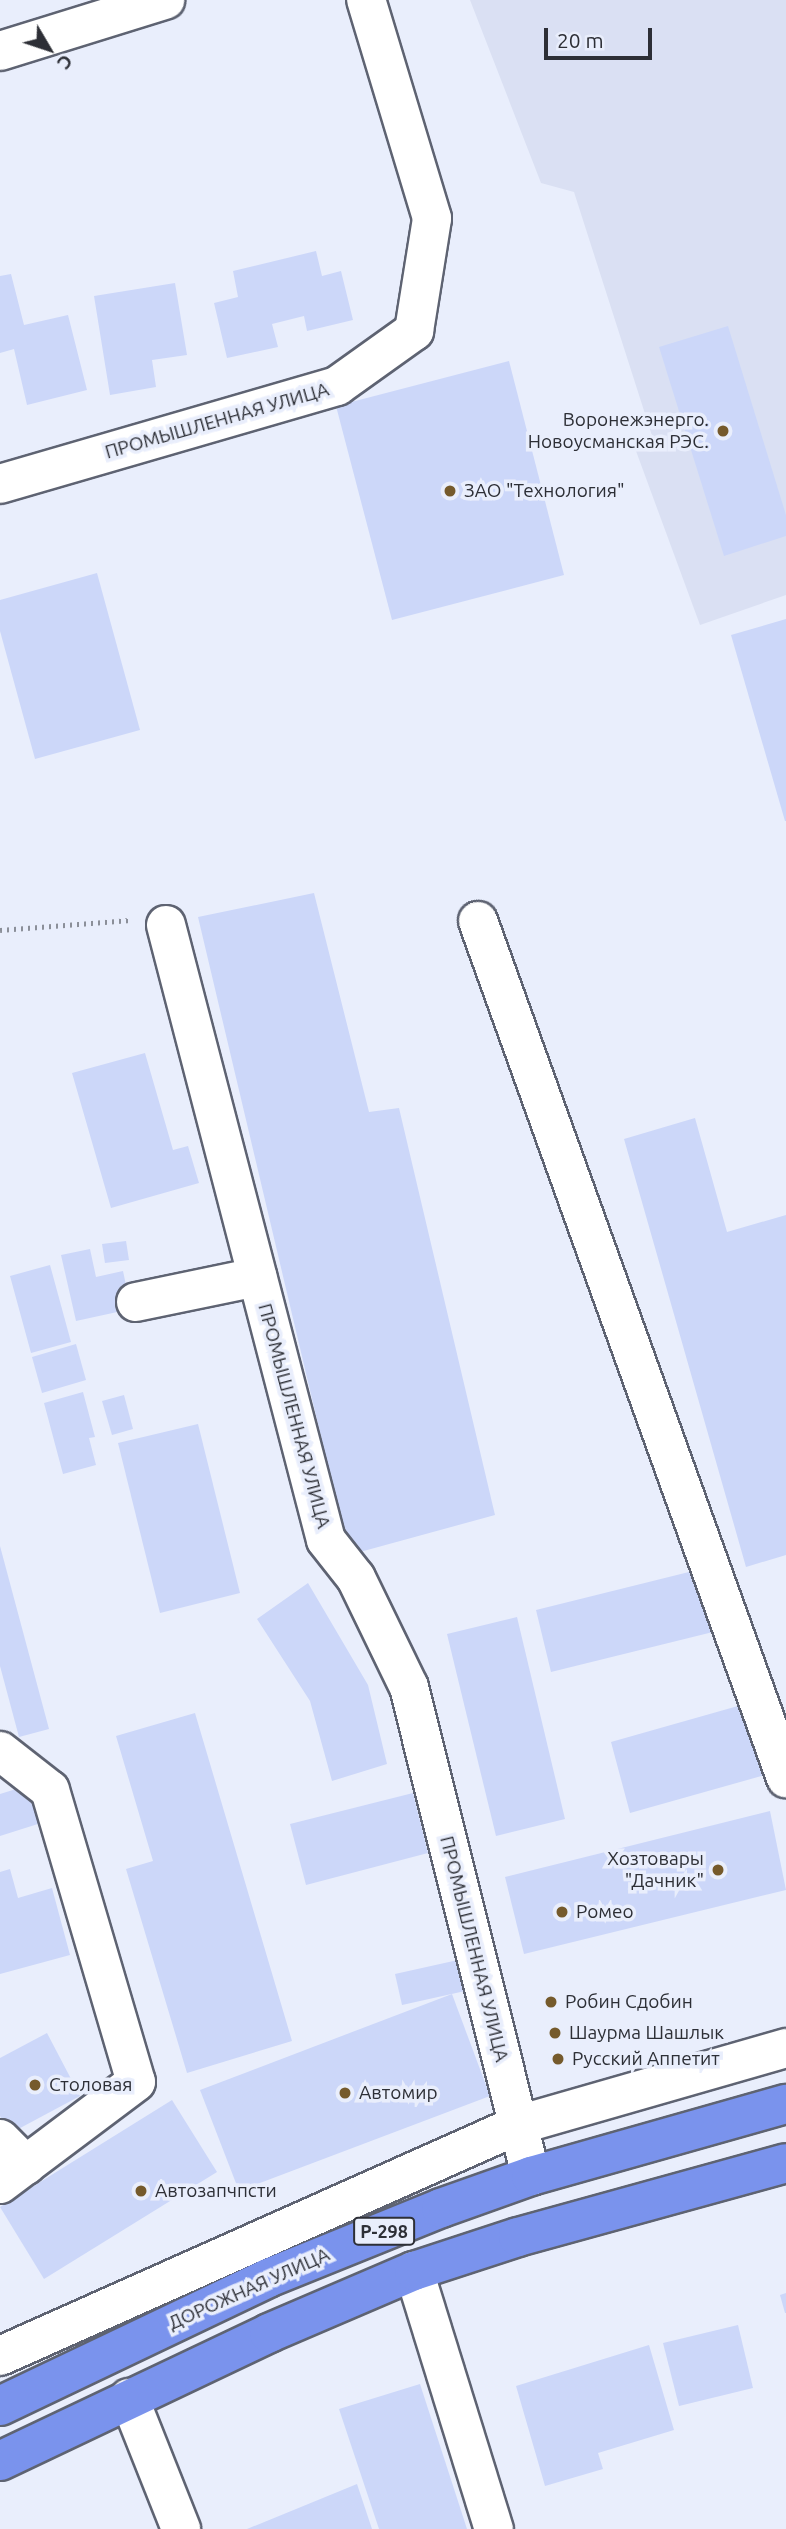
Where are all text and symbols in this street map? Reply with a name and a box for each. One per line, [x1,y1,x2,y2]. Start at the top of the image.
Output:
north arrow [14,14,84,84]
scale bar [548,14,656,58]
text: 20 m [557,28,604,52]
text: С [53,51,78,74]
street label: ПРОМЫШЛЕННАЯ УЛИЦА [102,378,332,464]
place label: Воронежэнерго. Новоусманская РЭС. [528,409,709,453]
marker: Воронежэнерго. Новоусманская РЭС. [715,423,731,439]
place label: ЗАО "Технология" [464,480,624,502]
marker: ЗАО "Технология" [442,483,458,499]
street label: ПРОМЫШЛЕННАЯ УЛИЦА [253,1301,335,1531]
street label: ПРОМЫШЛЕННАЯ УЛИЦА [435,1834,513,2064]
place label: Хозтовары "Дачник" [607,1848,704,1892]
marker: Хозтовары "Дачник" [710,1862,726,1878]
place label: Ромео [576,1901,634,1923]
marker: Ромео [554,1904,570,1920]
place label: Робин Сдобин [565,1991,693,2013]
marker: Робин Сдобин [543,1994,559,2010]
place label: Шаурма Шашлык [569,2022,724,2044]
marker: Шаурма Шашлык [547,2025,563,2041]
place label: Русский Аппетит [572,2048,720,2070]
marker: Русский Аппетит [550,2051,566,2067]
place label: Столовая [49,2074,133,2096]
marker: Столовая [27,2077,43,2093]
place label: Автомир [359,2082,438,2104]
marker: Автомир [337,2085,353,2101]
place label: Автозапчпсти [155,2180,277,2202]
marker: Автозапчпсти [133,2183,149,2199]
road number: Р-298 [352,2216,416,2246]
street label: ДОРОЖНАЯ УЛИЦА [165,2243,333,2335]

